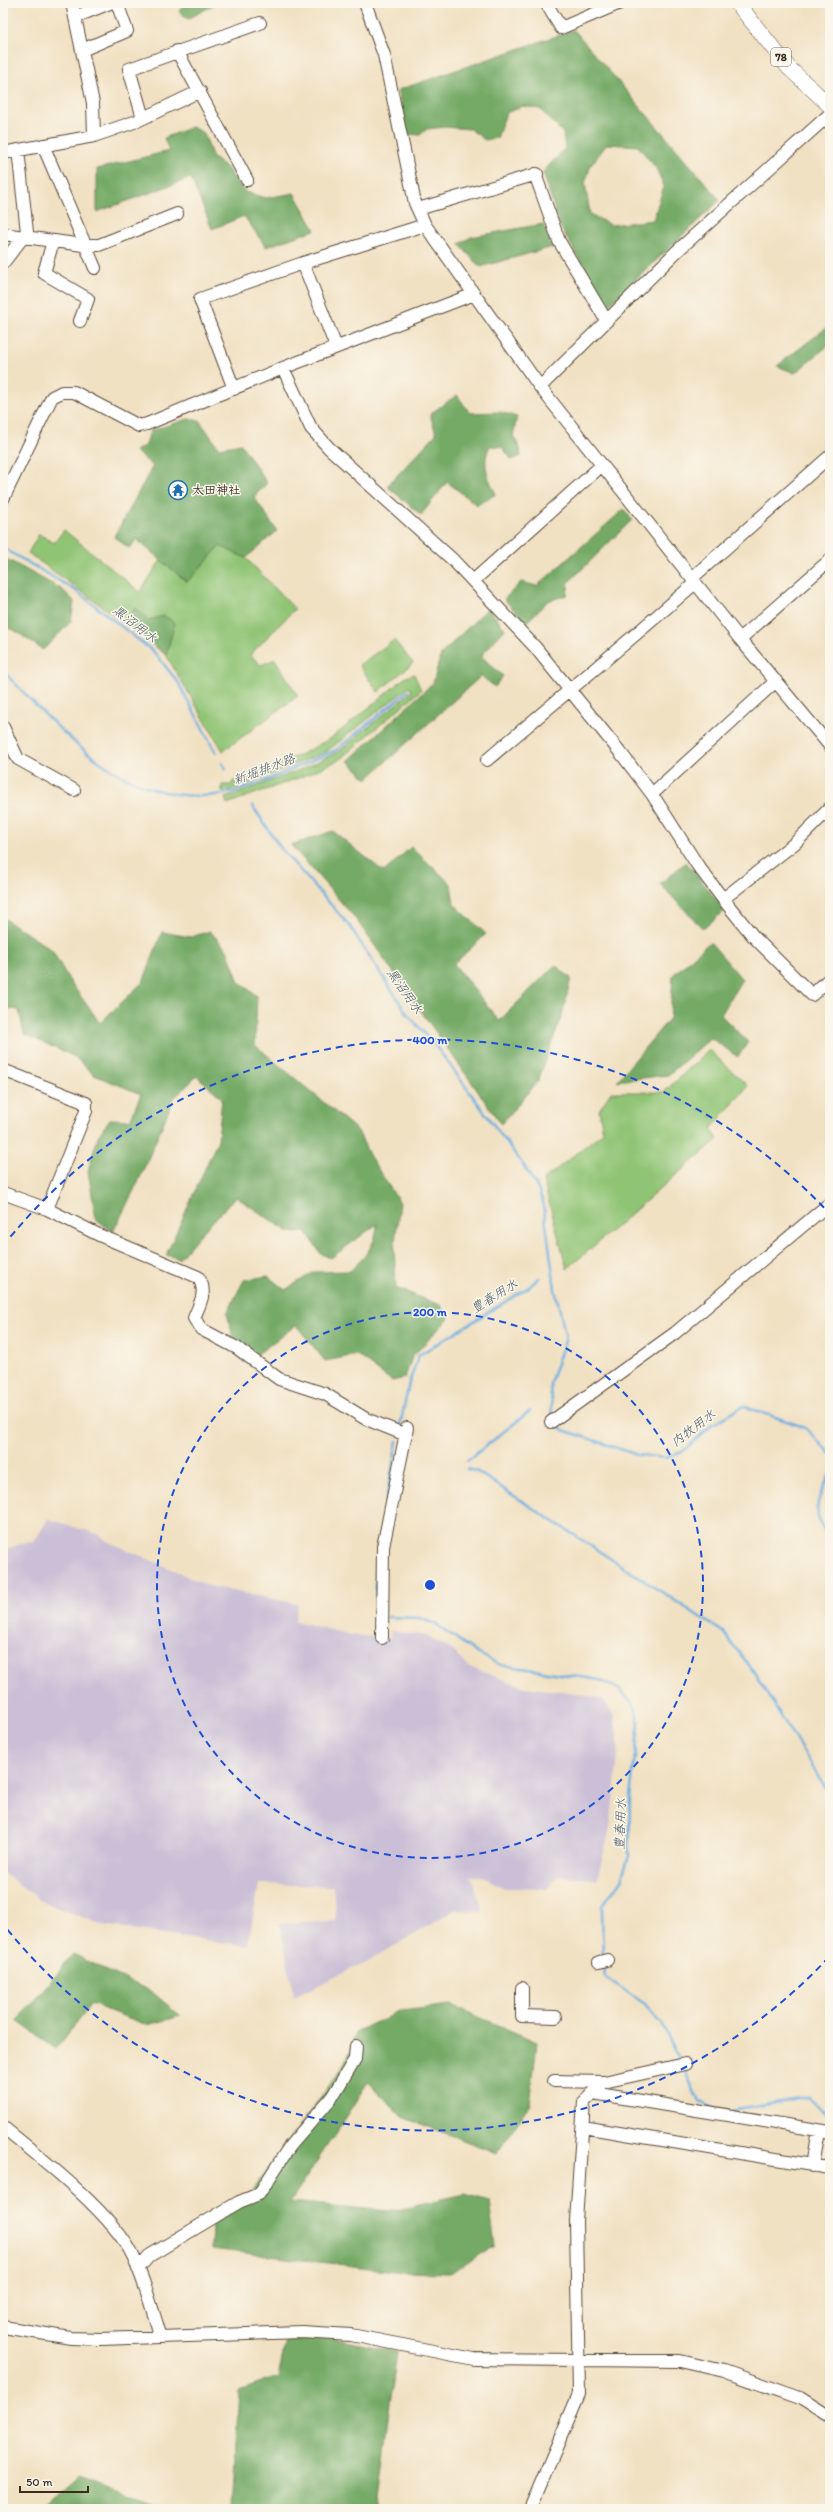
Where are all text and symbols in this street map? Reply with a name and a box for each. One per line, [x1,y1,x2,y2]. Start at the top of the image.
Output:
road number: 78 [771,48,791,66]
temple icon: 太田神社 [167,479,189,501]
place label: 太田神社 [192,483,240,497]
water label: 黒沼用水 [110,602,160,646]
water label: 新堀排水路 [231,750,298,788]
water label: 黒沼用水 [384,965,426,1017]
text: 400 m [413,1033,448,1047]
water label: 豊春用水 [468,1276,520,1316]
text: 200 m [413,1305,448,1319]
water label: 内牧用水 [668,1406,718,1450]
centre of rings [423,1578,437,1592]
water label: 豊春用水 [612,1798,628,1850]
scale bar [20,2468,88,2494]
text: 50 m [26,2475,52,2489]

